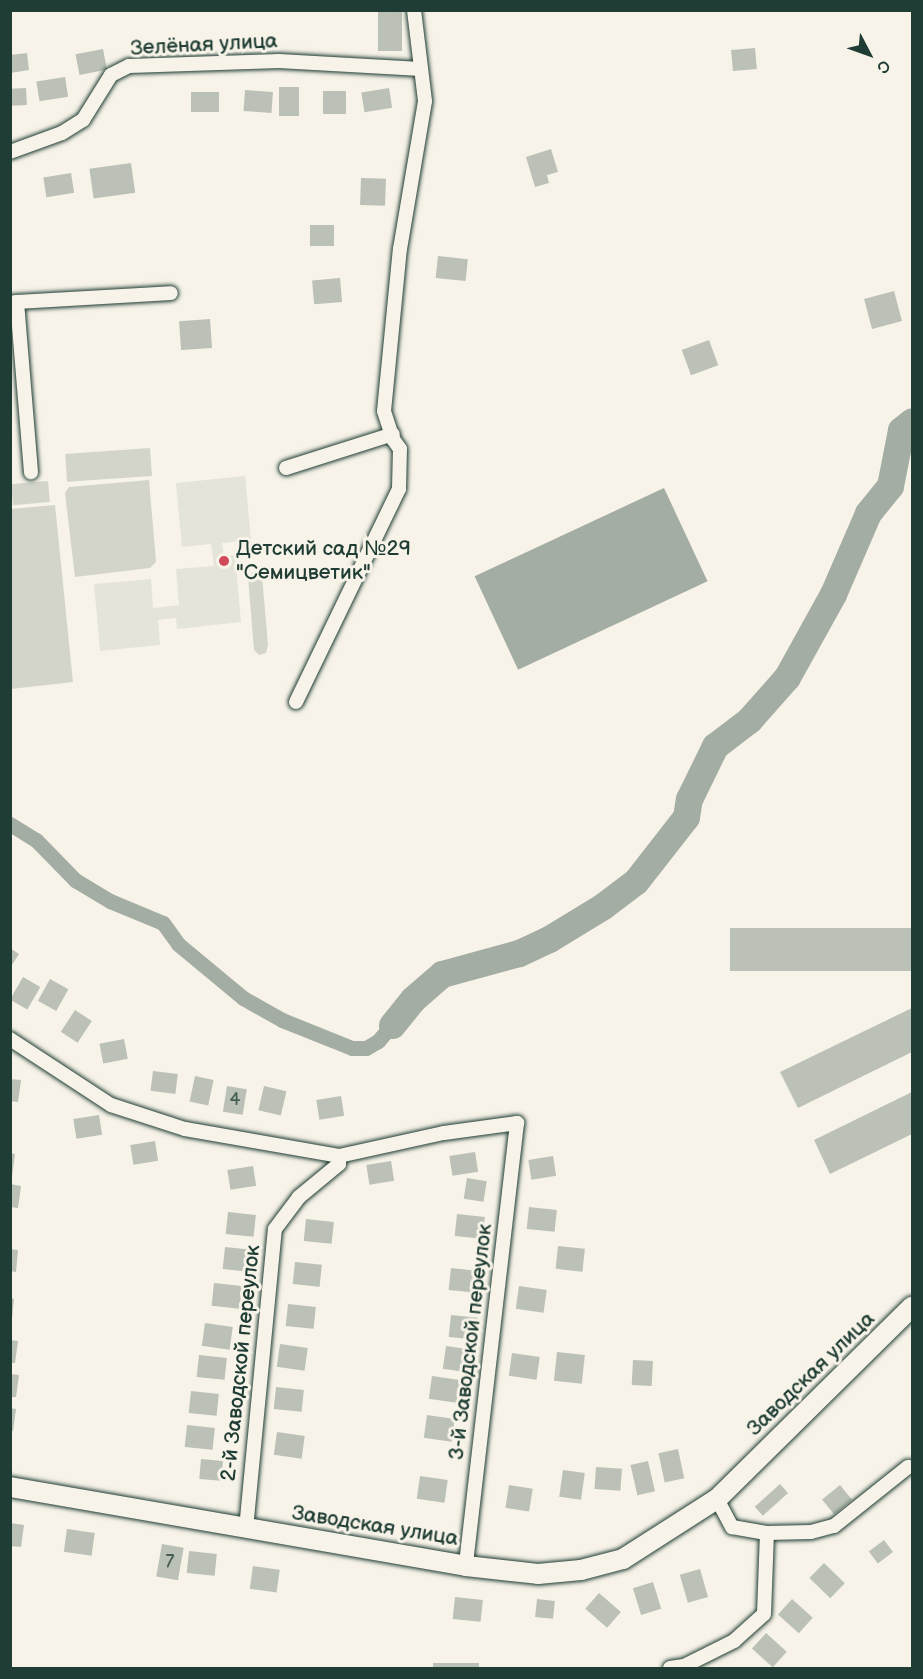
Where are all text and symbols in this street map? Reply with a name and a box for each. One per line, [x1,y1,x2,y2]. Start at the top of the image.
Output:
north arrow [839,24,899,84]
street label: Зелёная улица [130,29,278,61]
text: С [872,56,894,77]
place label: Детский сад №29 "Семицветик" [236,536,411,586]
marker: Детский сад №29 "Семицветик" [217,554,231,568]
house number: 4 [230,1089,240,1111]
street label: 3-й Заводской переулок [444,1222,498,1462]
street label: 2-й Заводской переулок [216,1244,266,1482]
street label: Заводская улица [742,1307,880,1441]
street label: Заводская улица [290,1500,460,1552]
house number: 7 [166,1551,174,1573]

